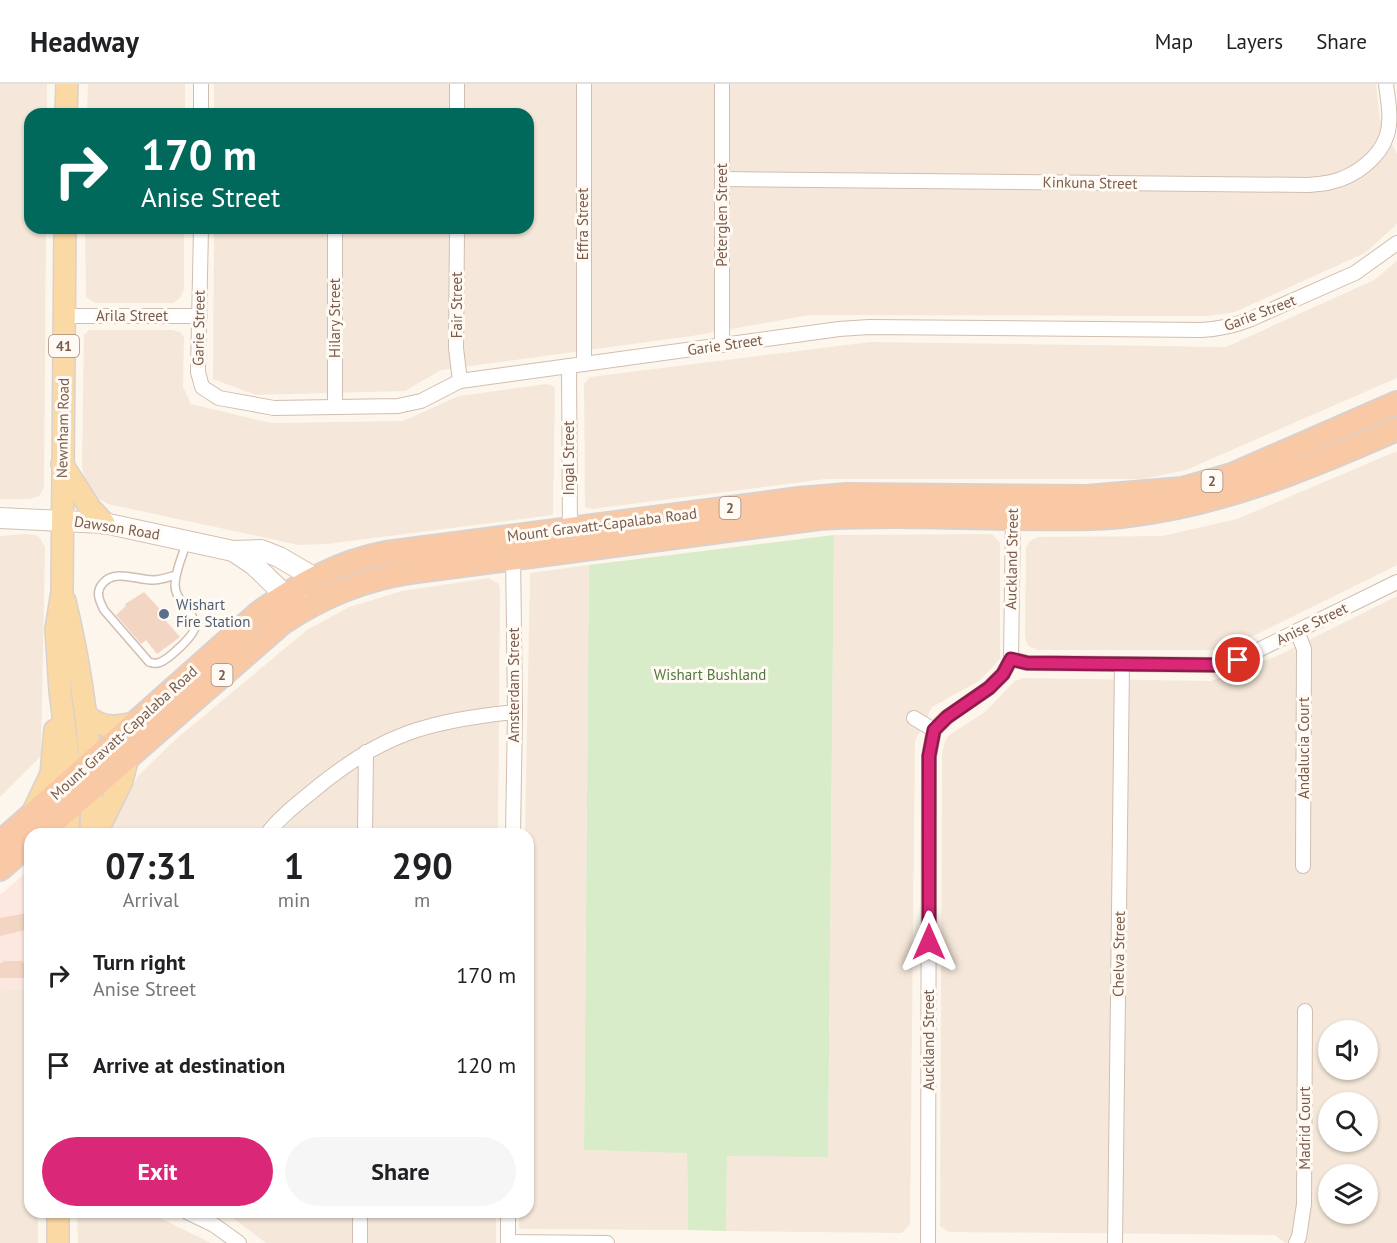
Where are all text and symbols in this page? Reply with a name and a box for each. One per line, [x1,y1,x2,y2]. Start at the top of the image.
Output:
text: Headway [30,23,139,60]
text: Map [1155,28,1193,55]
text: Layers [1226,28,1283,55]
text: Share [1316,28,1367,55]
text: 170 m [141,127,257,182]
icon: right [42,132,120,210]
street label: Peterglen Street [712,163,731,267]
street label: Kinkuna Street [1043,172,1137,193]
text: Anise Street [141,180,280,214]
street label: Effra Street [573,188,592,260]
street label: Fair Street [447,272,466,338]
street label: Hilary Street [325,278,344,358]
street label: Garie Street [188,290,209,366]
street label: Garie Street [1221,290,1299,335]
street label: Arila Street [96,306,168,325]
street label: Garie Street [686,330,764,359]
road number: 41 [49,335,79,357]
street label: Newnham Road [52,378,73,478]
street label: Ingal Street [559,421,578,495]
road number: 2 [1202,470,1222,492]
road number: 2 [720,497,740,519]
street label: Mount Gravatt-Capalaba Road [506,503,698,546]
street label: Auckland Street [1001,508,1022,610]
street label: Dawson Road [73,511,161,544]
place label: Wishart Fire Station [176,595,250,631]
street label: Anise Street [1273,598,1351,649]
marker: Wishart Fire Station [157,607,171,621]
street label: Amsterdam Street [504,628,523,742]
pin [1212,634,1263,685]
icon: arrive [1221,643,1254,676]
street label: Mount Gravatt-Capalaba Road [46,662,201,804]
road number: 2 [212,664,232,686]
park label: Wishart Bushland [654,665,766,684]
street label: Andalucia Court [1294,697,1313,799]
text: 07:31 [105,842,197,889]
text: 1 [284,842,304,889]
text: 290 [392,842,453,889]
text: Arrival [123,887,179,913]
text: min [278,887,310,913]
text: m [414,887,430,913]
position arrow [897,910,961,974]
street label: Chelva Street [1108,911,1129,997]
text: Turn right [93,948,185,976]
icon: right [42,959,75,992]
text: 170 m [456,961,516,989]
text: Anise Street [93,976,196,1002]
street label: Auckland Street [919,989,938,1091]
map controls [1318,1020,1378,1224]
button: sound [1318,1020,1378,1080]
icon: arrive [42,1049,75,1082]
text: Arrive at destination [93,1051,285,1079]
text: 120 m [456,1051,516,1079]
street label: Madrid Court [1295,1086,1314,1170]
button: search [1318,1092,1378,1152]
button: Exit [42,1137,273,1206]
button: Share [285,1137,516,1206]
button: layers [1318,1164,1378,1224]

